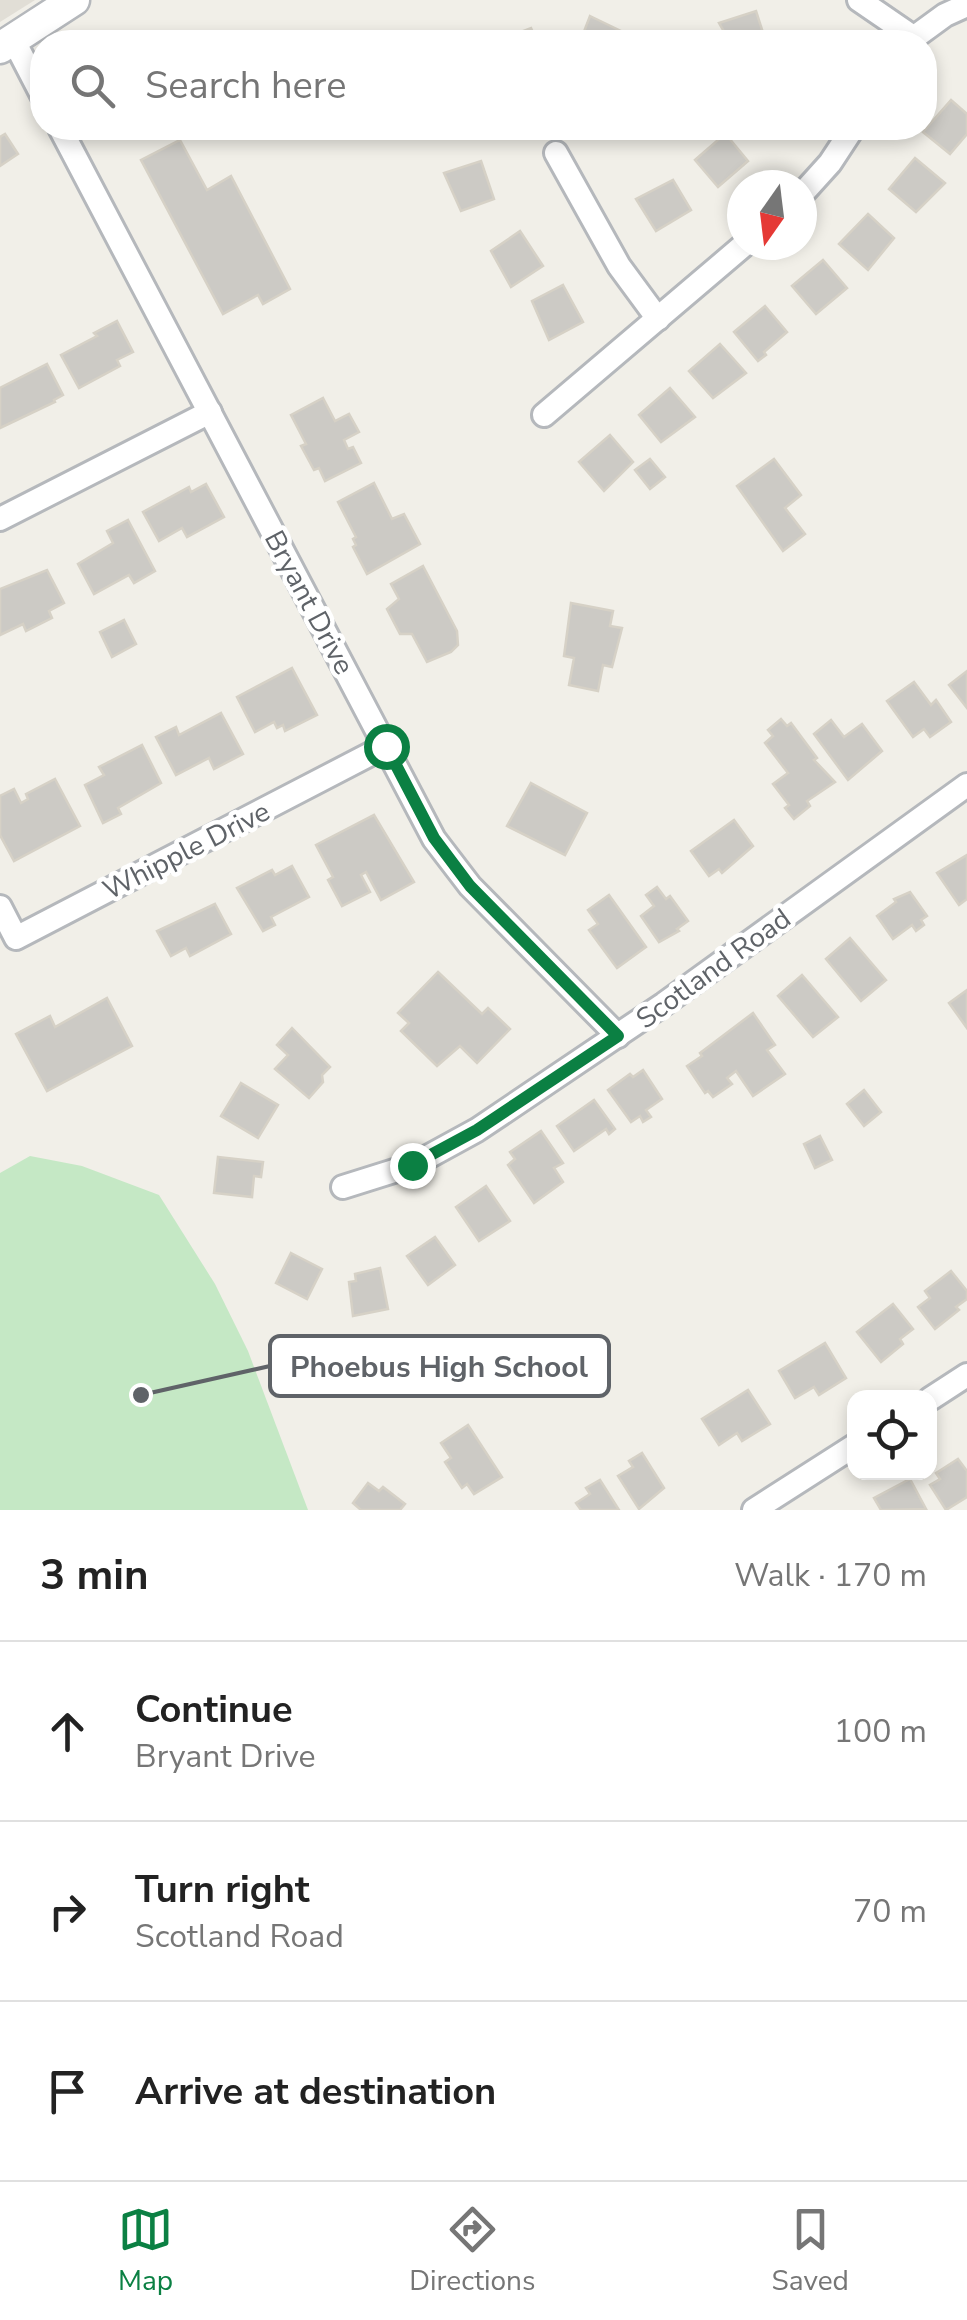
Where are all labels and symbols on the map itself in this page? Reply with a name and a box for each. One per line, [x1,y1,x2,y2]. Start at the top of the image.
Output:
north arrow [727,170,817,260]
street label: Bryant Drive [255,524,363,681]
route start [364,724,410,770]
street label: Whipple Drive [97,793,276,909]
street label: Scotland Road [628,900,799,1038]
route end [390,1143,436,1189]
callout: Phoebus High School [270,1336,609,1396]
text: Phoebus High School [290,1347,588,1388]

